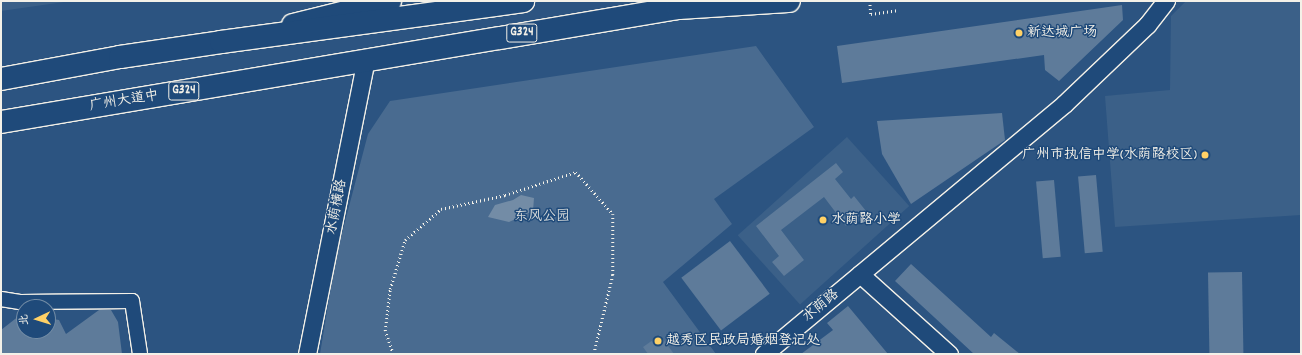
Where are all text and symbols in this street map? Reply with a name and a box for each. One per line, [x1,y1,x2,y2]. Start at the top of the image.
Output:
road number: G324 [506,22,538,44]
place label: 新达城广场 [1027,25,1097,41]
marker: 新达城广场 [1014,28,1024,38]
road number: G324 [168,80,200,102]
street label: 广州大道中 [88,87,160,115]
place label: 广州市执信中学(水荫路校区) [1022,147,1197,163]
marker: 广州市执信中学(水荫路校区) [1200,150,1210,160]
street label: 水荫横路 [323,178,351,236]
park label: 东风公园 [514,209,570,225]
place label: 水荫路小学 [831,212,901,228]
marker: 水荫路小学 [818,215,828,225]
street label: 水荫路 [800,286,842,326]
north arrow [16,299,56,339]
text: 北 [17,314,33,326]
place label: 越秀区民政局婚姻登记处 [666,333,820,349]
marker: 越秀区民政局婚姻登记处 [653,336,663,346]

